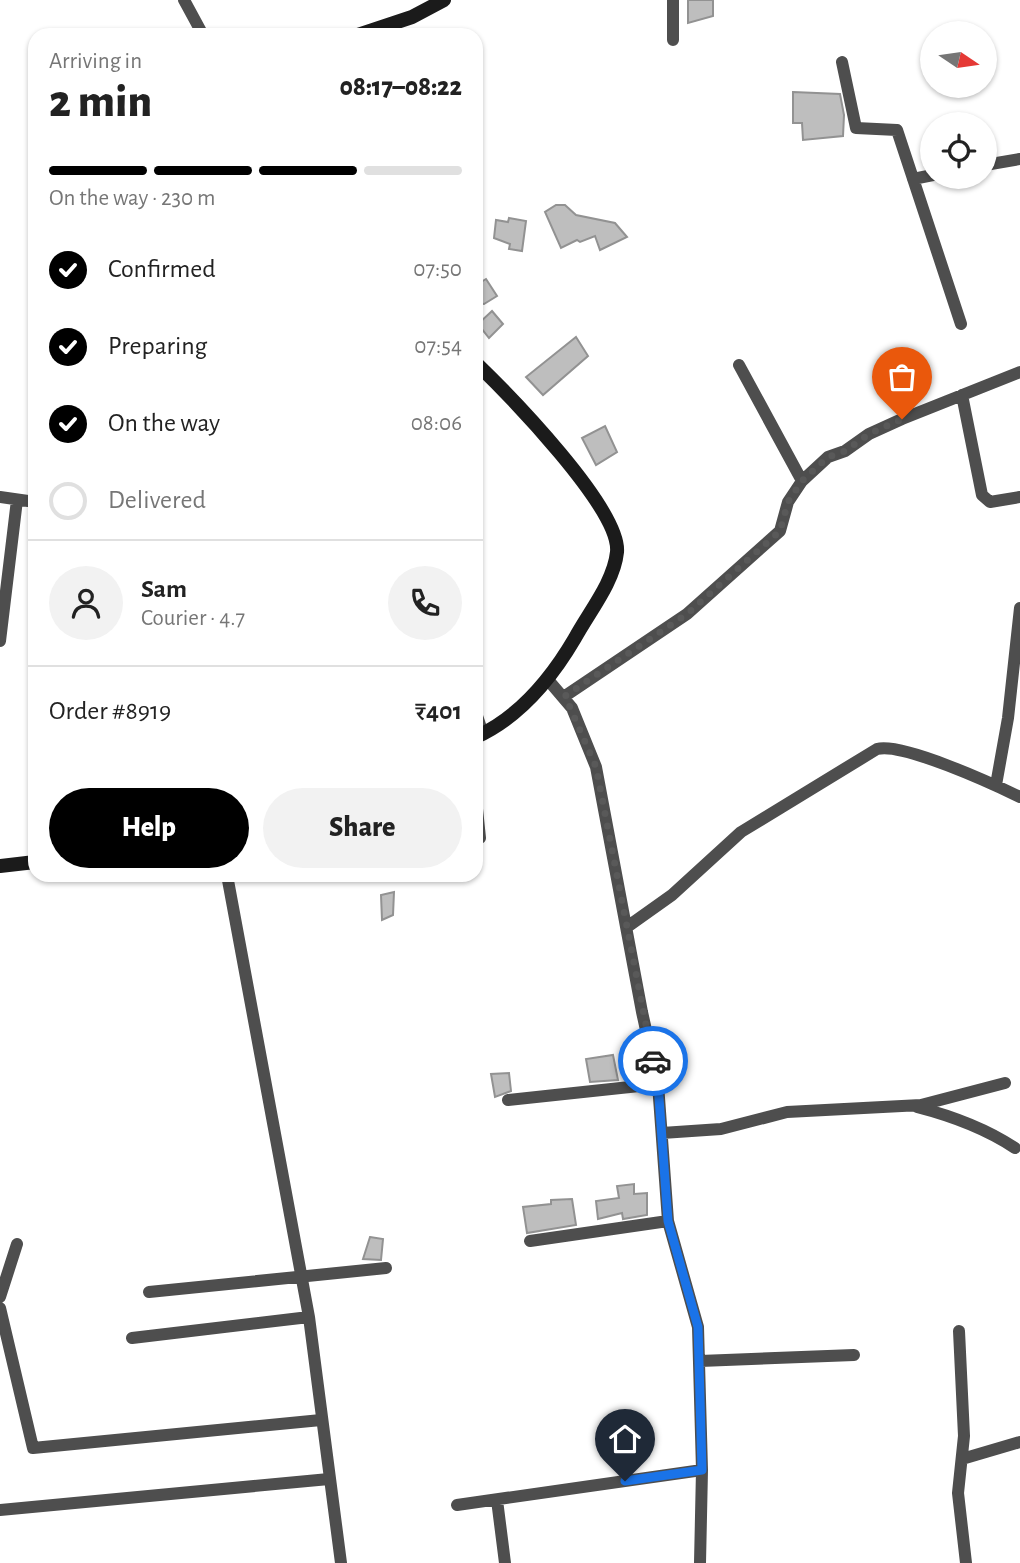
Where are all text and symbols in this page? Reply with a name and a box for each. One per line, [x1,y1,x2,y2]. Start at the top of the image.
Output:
north arrow [920,21,998,98]
map controls [920,21,997,189]
text: Arriving in [49,50,142,73]
text: 08:17–08:22 [339,74,462,100]
text: 2 min [49,79,152,125]
button: locate [920,112,997,189]
text: On the way · 230 m [49,187,215,210]
icon: check [49,251,87,289]
text: Confirmed [108,256,216,282]
text: 07:50 [413,258,462,281]
icon: check [49,328,87,366]
text: Preparing [108,333,207,359]
text: 07:54 [414,335,462,358]
pin [872,347,932,419]
icon: bag [883,358,921,396]
icon: check [49,405,87,443]
text: On the way [108,410,220,436]
text: 08:06 [411,412,462,435]
text: Delivered [108,487,206,513]
button: person [49,566,123,640]
button: phone [388,566,462,640]
text: Sam [141,576,187,602]
text: Courier · 4.7 [141,607,245,630]
text: Order #8919 [49,698,171,724]
text: ₹401 [415,698,462,724]
button: Help [49,788,249,868]
button: Share [263,788,462,868]
courier [618,1026,688,1096]
icon: car [634,1042,672,1080]
pin [595,1409,655,1481]
icon: home [606,1420,644,1458]

